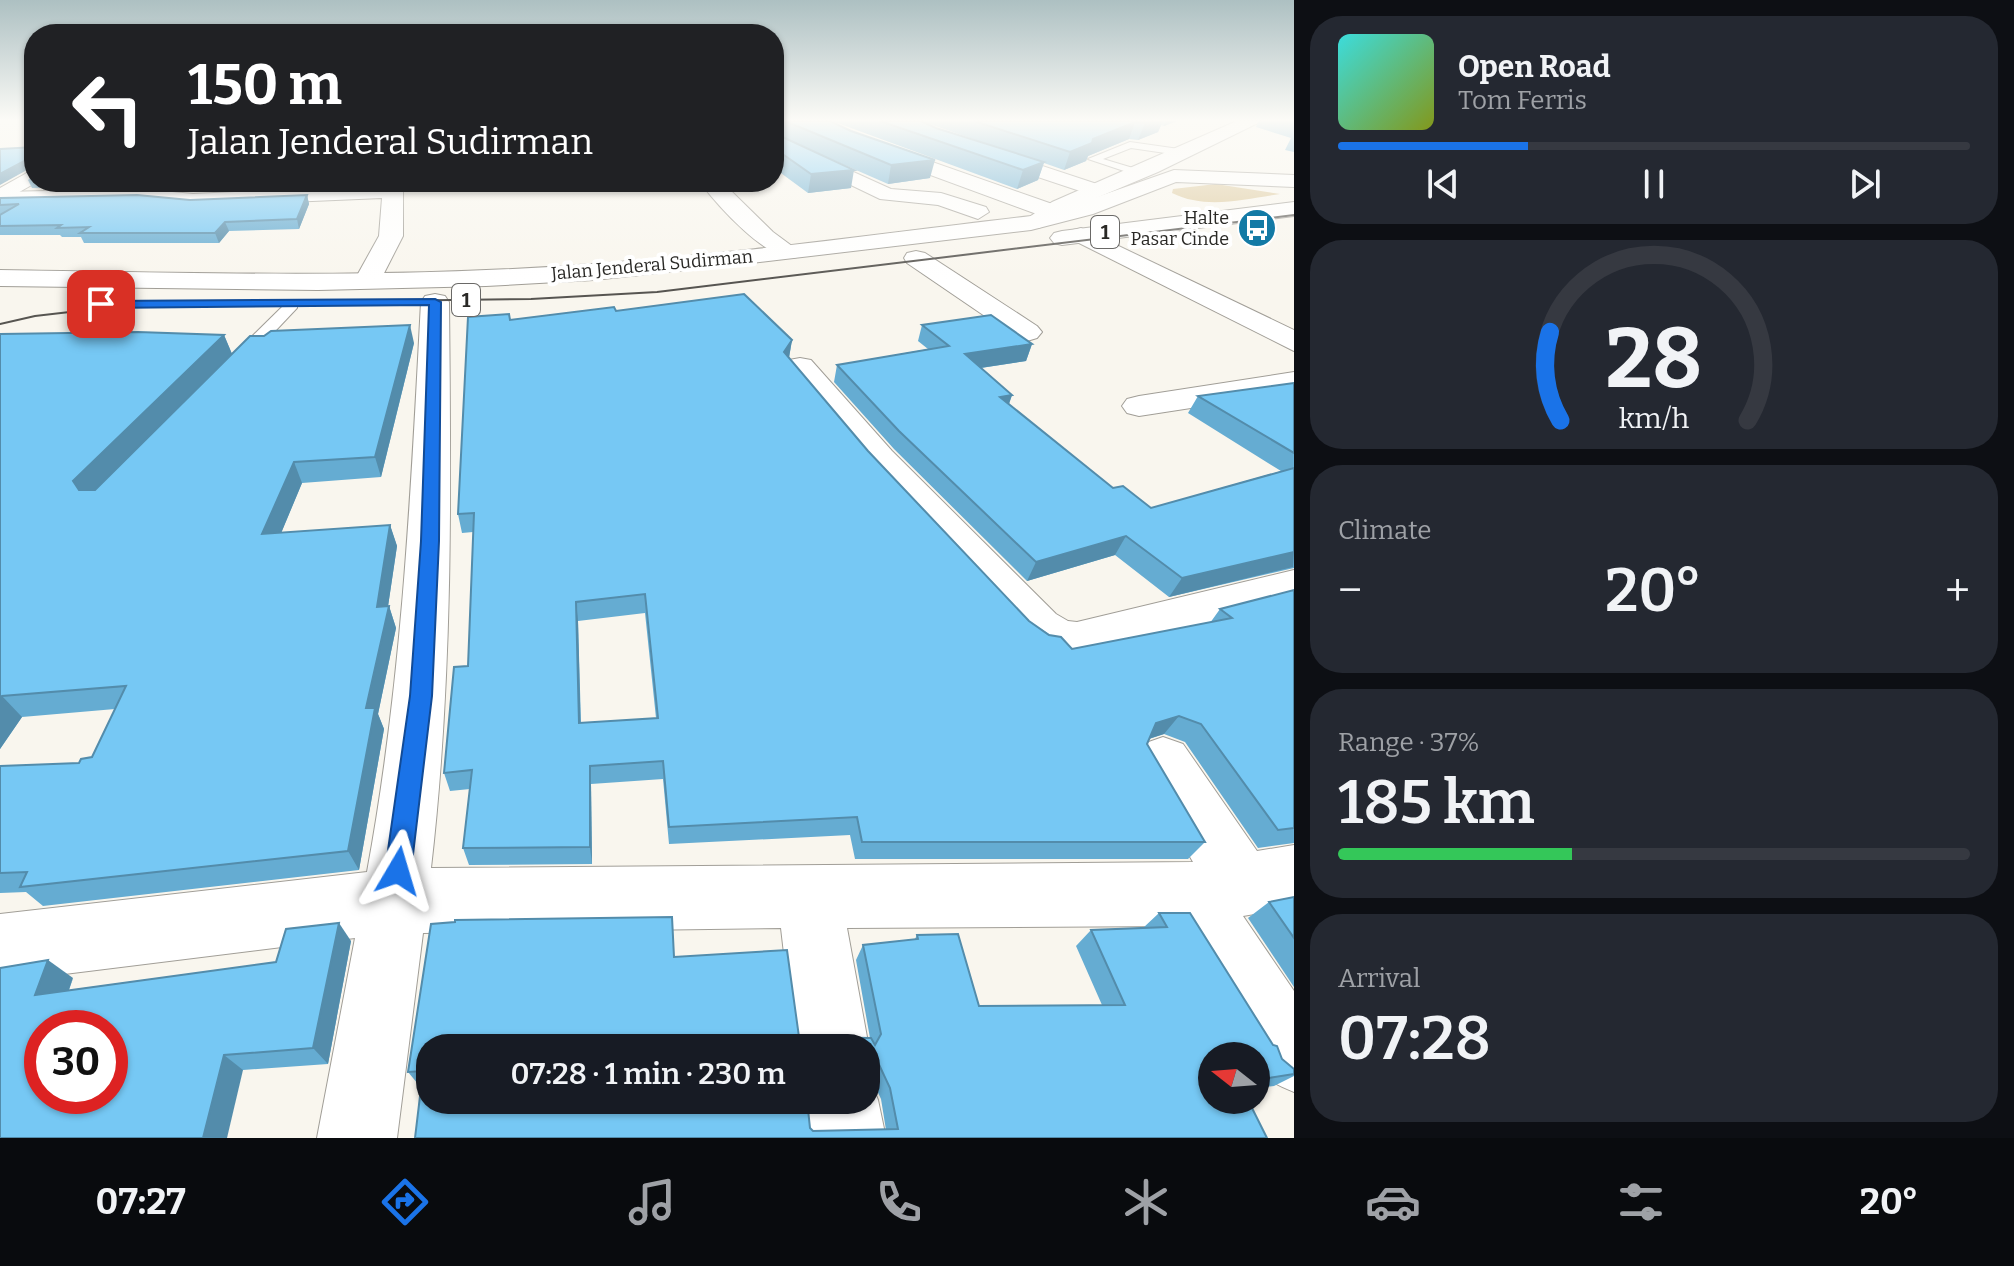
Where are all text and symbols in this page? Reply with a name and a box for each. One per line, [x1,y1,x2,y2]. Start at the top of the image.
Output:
text: Open Road [1458,49,1611,85]
text: 150 m [188,52,342,119]
icon: left [56,56,160,160]
text: Tom Ferris [1458,85,1587,116]
text: Jalan Jenderal Sudirman [188,120,593,164]
icon: previous [1421,162,1465,206]
icon: pause [1632,162,1676,206]
icon: next [1843,162,1887,206]
place label: Halte Pasar Cinde [1131,207,1229,250]
bus stop icon: Halte Pasar Cinde [1236,207,1278,249]
road number: 1 [1091,216,1119,248]
street label: Jalan Jenderal Sudirman [549,245,754,285]
pin [67,270,135,338]
icon: arrive [79,282,123,326]
road number: 1 [452,284,480,316]
text: 28 [1606,308,1702,408]
text: km/h [1619,401,1690,436]
text: Climate [1338,515,1432,546]
text: 20° [1605,555,1702,627]
text: − [1338,564,1362,617]
text: + [1945,564,1970,617]
text: Range · 37% [1338,727,1480,758]
text: 185 km [1338,767,1535,839]
position arrow [356,829,440,913]
text: Arrival [1338,963,1420,994]
text: 07:28 [1338,1003,1491,1075]
speed limit sign: 30 [24,1010,128,1114]
north arrow [1198,1042,1270,1114]
map controls [1198,1042,1270,1114]
text: 07:28 · 1 min · 230 m [510,1056,786,1092]
icon: directions [377,1174,433,1230]
icon: music [624,1174,680,1230]
icon: phone [871,1174,927,1230]
icon: climate [1118,1174,1174,1230]
icon: car [1365,1174,1421,1230]
icon: filters [1613,1174,1669,1230]
text: 07:27 [96,1180,186,1224]
text: 20° [1860,1180,1918,1224]

